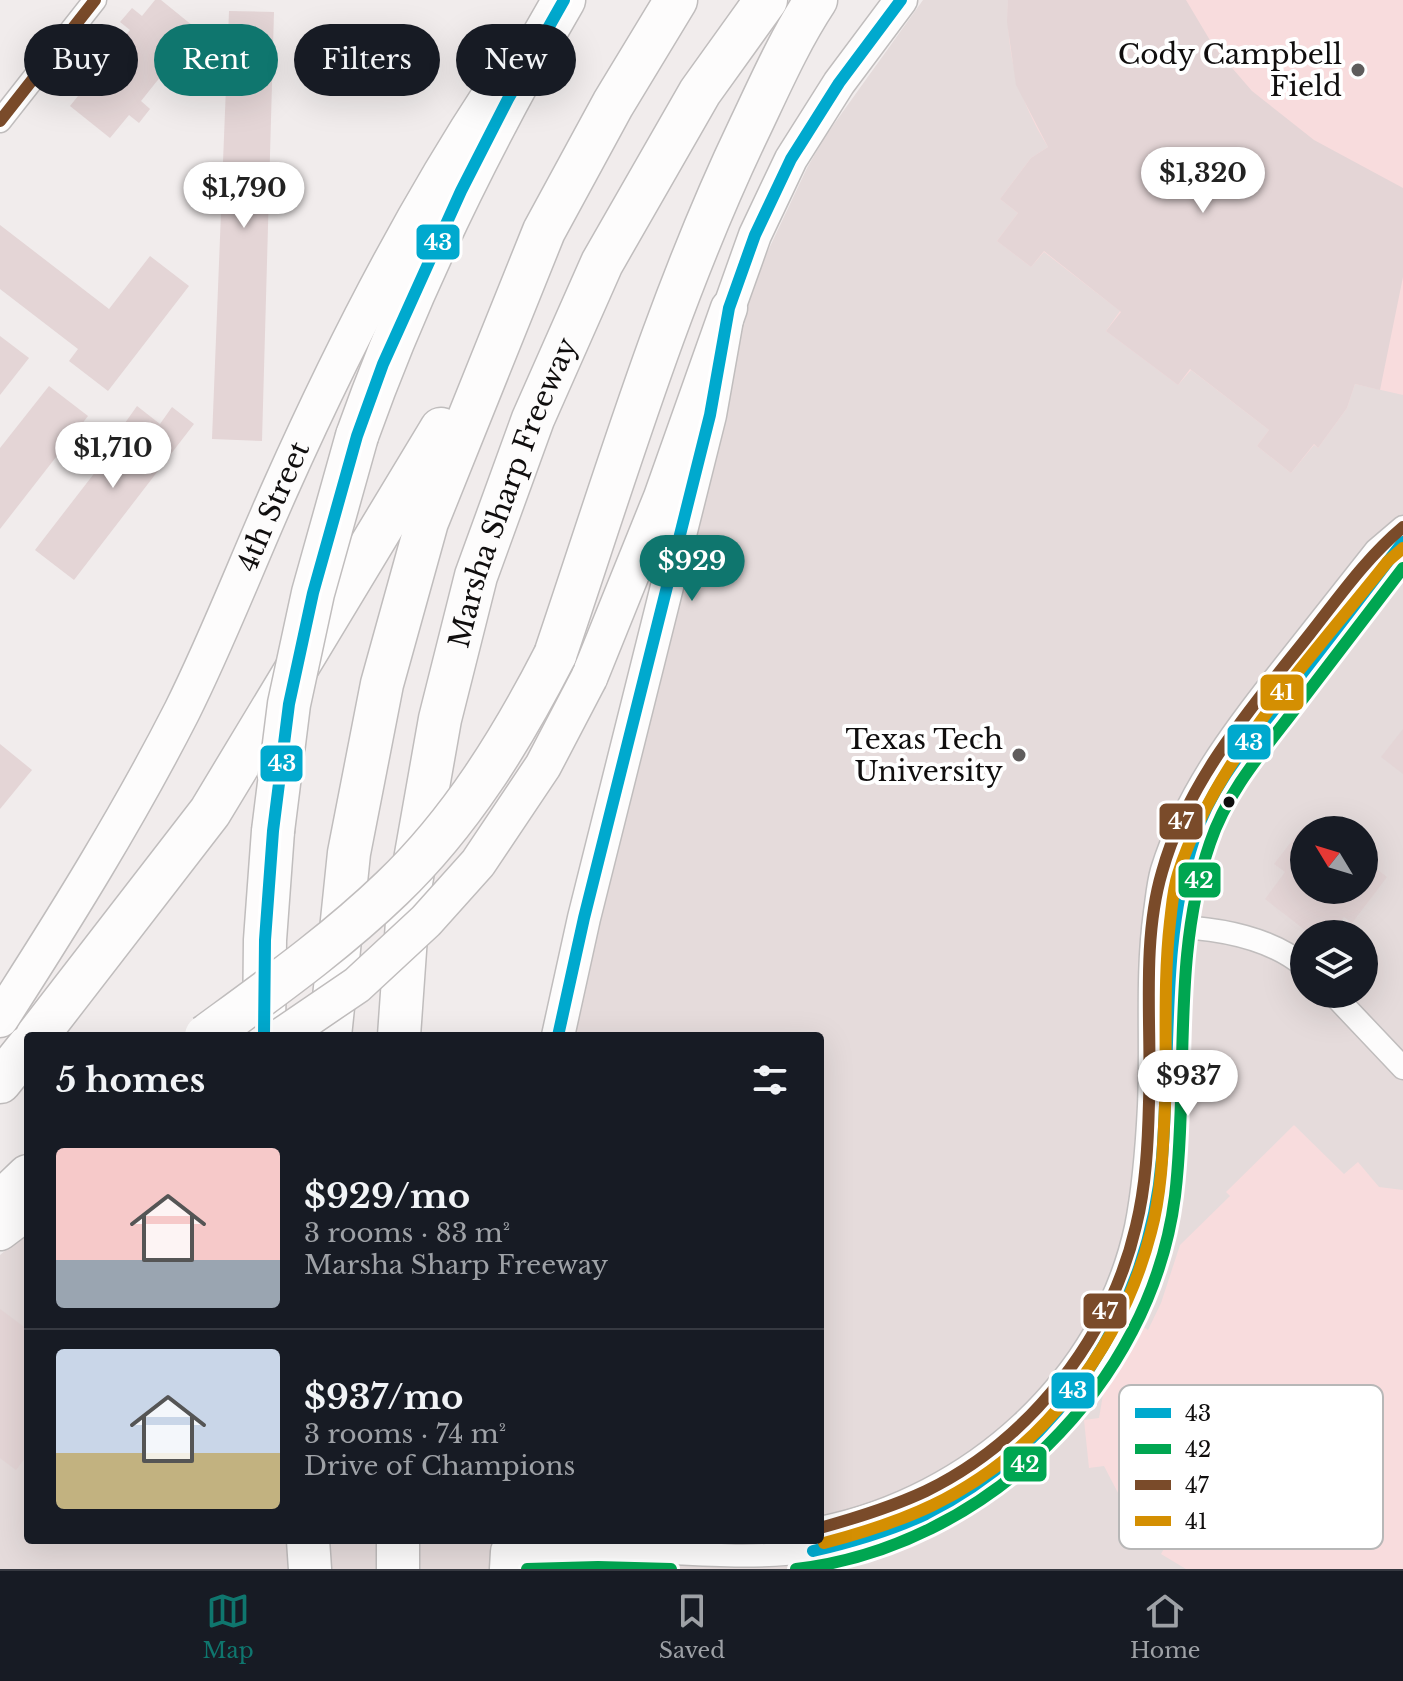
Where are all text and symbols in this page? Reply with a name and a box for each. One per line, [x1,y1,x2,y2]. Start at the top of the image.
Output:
chip: Buy [24,24,138,96]
chip: Rent [154,24,278,96]
chip: Filters [294,24,440,96]
chip: New [456,24,576,96]
place label: Cody Campbell Field [1118,37,1342,104]
marker: Cody Campbell Field [1349,61,1367,79]
pin: $1,320 [1138,147,1268,215]
text: $1,320 [1159,157,1247,189]
pin: $1,790 [179,162,309,230]
text: $1,790 [201,172,287,204]
line badge: 43 [415,223,461,261]
text: 43 [424,229,452,256]
street label: Marsha Sharp Freeway [441,332,584,651]
pin: $1,710 [48,422,178,490]
text: $1,710 [73,432,153,464]
street label: 4th Street [229,435,317,577]
pin: $929 [645,535,739,603]
text: $929 [658,545,726,577]
line badge: 41 [1259,673,1305,712]
text: 41 [1270,679,1295,706]
place label: Texas Tech University [845,722,1003,789]
line badge: 43 [1226,723,1272,761]
text: 43 [1235,729,1263,756]
line badge: 43 [259,744,304,783]
marker: Texas Tech University [1010,746,1028,764]
text: 43 [268,750,296,777]
unlabelled marker [1221,794,1237,810]
line badge: 47 [1158,802,1204,841]
text: 47 [1168,808,1195,835]
north arrow [1290,816,1378,904]
map controls [1290,816,1378,1008]
line badge: 42 [1177,861,1222,899]
text: 42 [1185,867,1213,894]
button: layers [1290,920,1378,1008]
pin: $937 [1141,1050,1235,1118]
icon: filters [748,1058,792,1102]
text: 5 homes [56,1059,205,1101]
text: $937 [1156,1060,1220,1092]
text: $929/mo [304,1175,470,1217]
icon: home [120,1180,216,1276]
text: 3 rooms · 83 m² [304,1217,510,1249]
text: Marsha Sharp Freeway [304,1249,608,1281]
line badge: 47 [1082,1292,1128,1330]
text: 47 [1092,1298,1119,1325]
line badge: 43 [1050,1371,1096,1410]
text: $937/mo [304,1376,464,1418]
text: 43 [1059,1377,1087,1404]
icon: home [120,1381,216,1477]
legend [1119,1385,1383,1549]
text: 43 [1185,1400,1211,1427]
text: 3 rooms · 74 m² [304,1418,506,1450]
text: 42 [1185,1436,1211,1463]
line badge: 42 [1002,1445,1048,1483]
text: Drive of Champions [304,1450,575,1482]
text: 42 [1011,1451,1039,1478]
text: 47 [1185,1472,1210,1499]
text: 41 [1185,1508,1208,1535]
tab: Map [203,1589,254,1664]
tab: Saved [659,1589,725,1664]
tab: Home [1130,1589,1200,1664]

